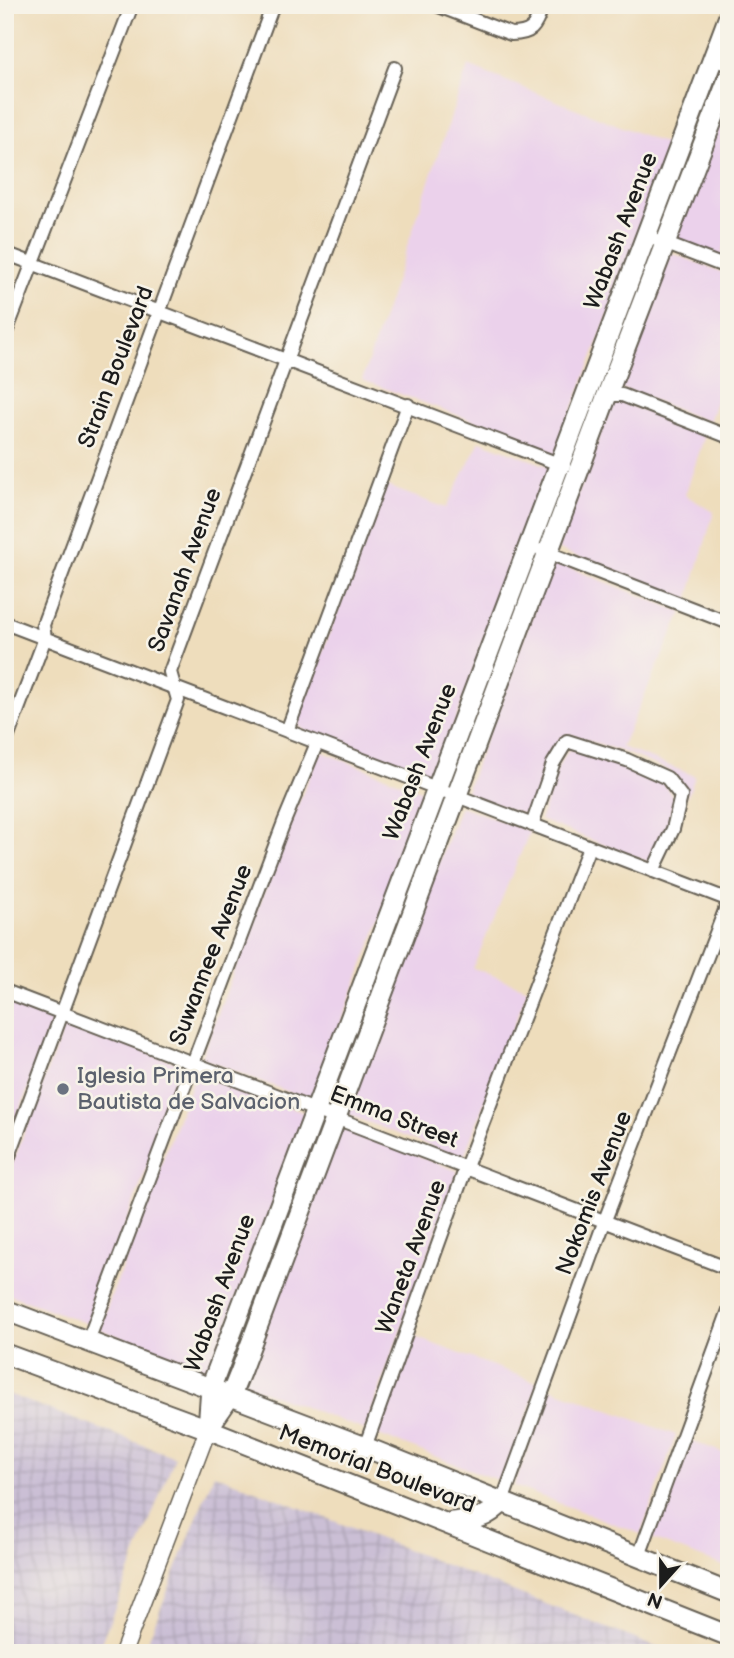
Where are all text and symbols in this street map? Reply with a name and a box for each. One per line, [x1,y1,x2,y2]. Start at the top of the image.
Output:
street label: Wabash Avenue [578,148,664,314]
street label: Strain Boulevard [72,282,160,452]
street label: Savanah Avenue [142,484,228,656]
street label: Wabash Avenue [377,679,463,845]
street label: Suwannee Avenue [164,861,258,1049]
place label: Iglesia Primera Bautista de Salvacion [77,1062,300,1116]
street label: Emma Street [326,1080,462,1154]
marker: Iglesia Primera Bautista de Salvacion [55,1081,71,1097]
street label: Nokomis Avenue [550,1107,638,1279]
street label: Waneta Avenue [370,1176,452,1338]
street label: Wabash Avenue [178,1210,262,1376]
street label: Memorial Boulevard [275,1419,479,1519]
north arrow [626,1550,696,1620]
text: N [645,1586,666,1613]

